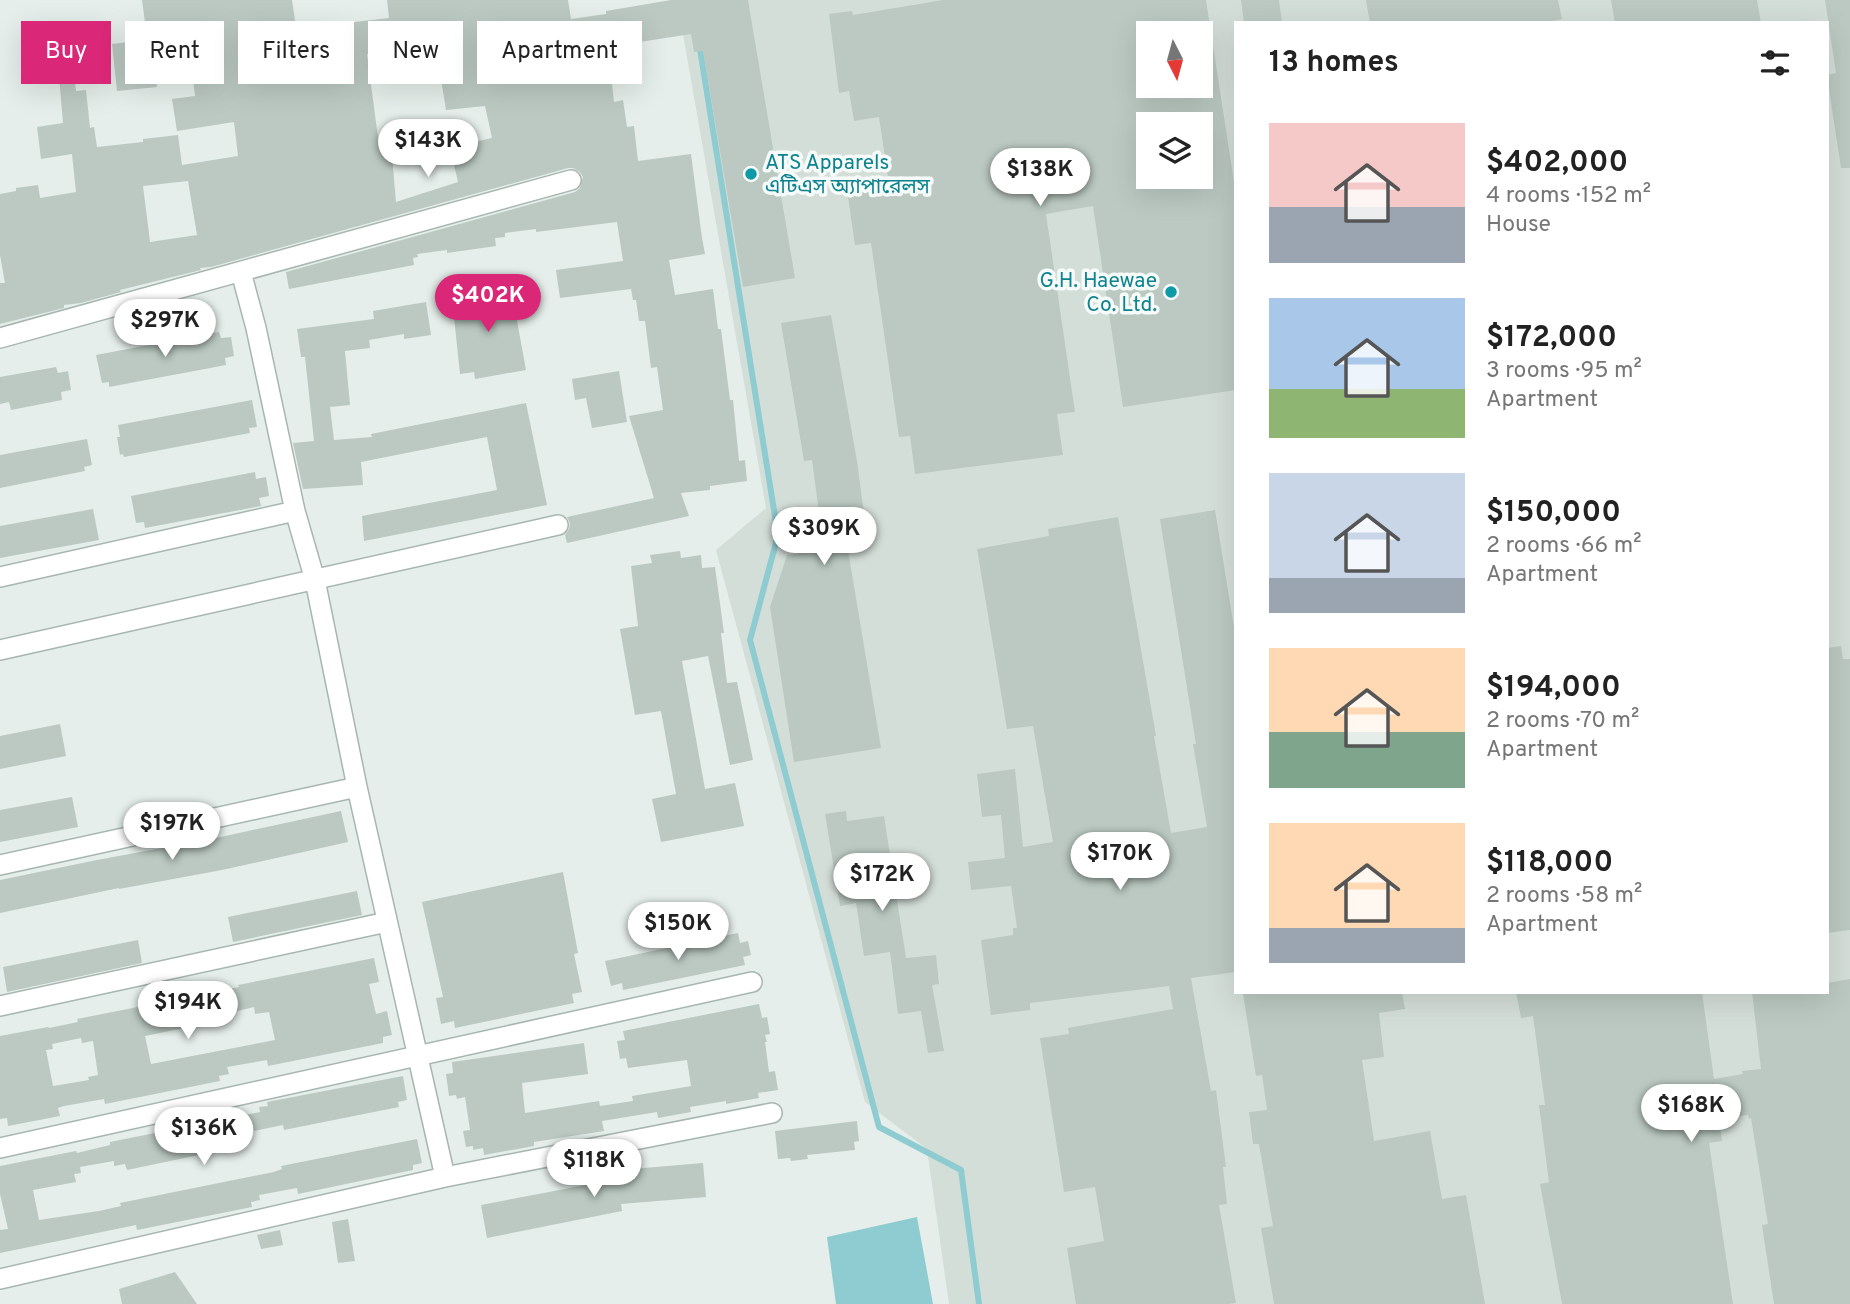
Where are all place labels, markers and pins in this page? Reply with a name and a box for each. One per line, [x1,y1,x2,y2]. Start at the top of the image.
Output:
pin: $143K [379,120,477,179]
pin: $138K [991,148,1089,208]
place label: ATS Apparels এটিএস অ্যাপারেলস [765,150,931,201]
marker: ATS Apparels এটিএস অ্যাপারেলস [743,166,759,182]
place label: G.H. Haewae Co. Ltd. [1040,268,1157,319]
pin: $402K [439,274,537,334]
marker: G.H. Haewae Co. Ltd. [1163,284,1179,300]
pin: $297K [116,300,214,359]
pin: $309K [775,508,873,567]
pin: $197K [123,802,221,862]
pin: $170K [1071,832,1169,892]
pin: $172K [833,853,931,913]
pin: $150K [629,902,727,962]
pin: $194K [139,982,237,1041]
pin: $168K [1642,1084,1740,1144]
pin: $136K [155,1108,253,1167]
pin: $118K [545,1140,643,1199]

